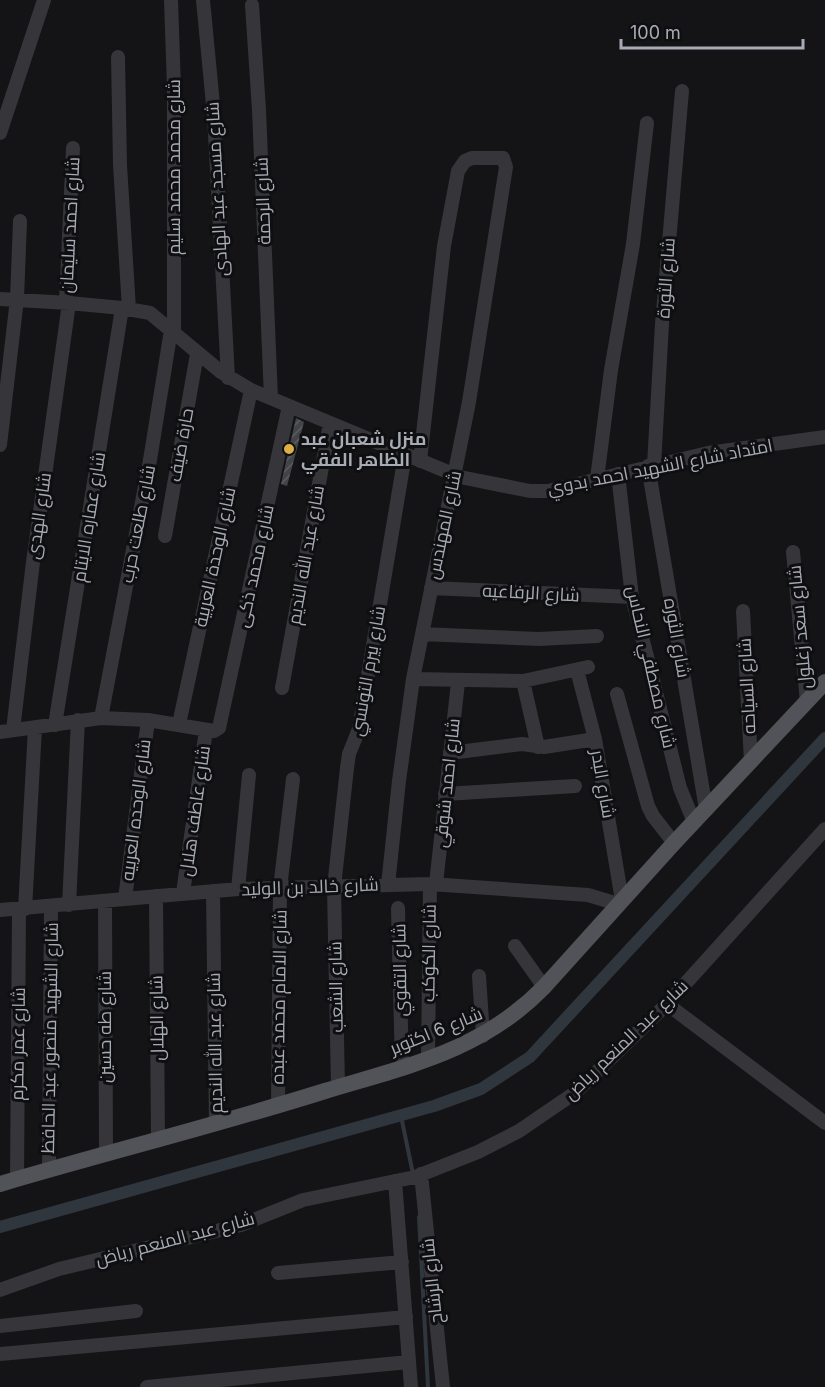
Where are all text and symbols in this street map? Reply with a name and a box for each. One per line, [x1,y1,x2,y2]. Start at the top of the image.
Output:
scale bar [621,12,802,50]
text: 100 m [630,22,681,43]
street label: شارع محمد محمد سليم [163,79,186,255]
street label: شارع مسجد عبد الهادى [201,101,234,277]
street label: شارع احمد سليمان [55,156,86,294]
street label: شارع الرحمة [250,157,277,245]
street label: شارع الثورة [652,237,681,319]
street label: حارة ضيف [164,406,198,484]
place label: منزل شعبان عبد الظاهر الفقي [301,428,426,475]
street label: امتداد شارع الشهيد احمد بدوي [545,434,775,503]
marker: منزل شعبان عبد الظاهر الفقي [282,442,296,456]
street label: شارع عماره الايتام [68,450,111,584]
street label: شارع طلعت حرب [116,463,161,585]
street label: شارع المهندس [422,469,467,582]
street label: شارع الهدى [22,471,57,561]
street label: شارع عبد الله النديم [282,484,330,626]
street label: شارع الوحدة العربية [189,485,242,629]
street label: شارع محمد ذكى [231,503,280,630]
street label: شارع سعد زغلول [784,564,817,690]
street label: شارع الرفاعيه [482,579,580,608]
street label: شارع مصطفي النحاس [619,584,680,751]
street label: شارع الثوره [658,596,695,680]
street label: شارع بيرم التونسي [346,604,392,738]
street label: شارع السياحه [733,637,762,735]
street label: شارع احمد شوقي [429,717,468,849]
street label: شارع الوحده العربيه [116,738,157,882]
street label: شارع عاطف هلال [175,744,216,878]
street label: شارع البدر [585,747,620,820]
street label: شارع خالد بن الوليد [241,874,379,901]
street label: شارع الكوكب [417,904,442,1002]
street label: شارع الامام محمد عبده [266,909,293,1085]
street label: شارع الشهيد منصور عبد الحافظ [37,922,64,1154]
street label: شارع التقوي [388,923,415,1017]
street label: شارع الشعب [324,941,349,1033]
street label: شارع طه حسين [94,971,117,1083]
street label: شارع عبد الله النديم [202,972,228,1114]
street label: شارع الهلال [145,975,170,1061]
street label: شارع عبد المنعم رياض [559,975,693,1106]
street label: شارع عمر مكرم [6,987,31,1101]
street label: شارع 6 اكتوبر [385,1002,486,1061]
street label: شارع عبد المنعم رياض [93,1207,257,1272]
street label: شارع الرشاح [417,1237,448,1325]

